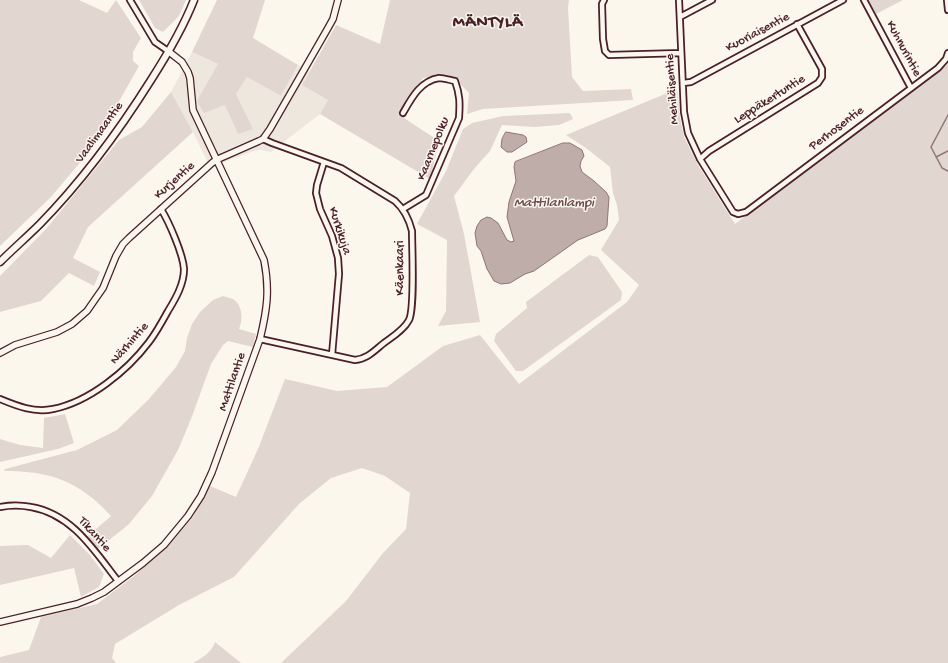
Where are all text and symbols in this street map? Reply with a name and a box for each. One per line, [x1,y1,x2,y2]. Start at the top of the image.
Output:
street label: Kuoriaisentie [723,10,793,56]
district label: MÄNTYLÄ [453,13,523,33]
street label: Kuhnurintie [882,18,924,80]
street label: Mehiläisentie [663,53,683,125]
street label: Leppäkertuntie [732,72,808,128]
street label: Vaalimaantie [73,99,127,167]
street label: Perhosentie [806,103,868,155]
street label: Kaarnepolku [414,115,454,183]
street label: Kurjentie [151,159,199,203]
water label: Mattilanlampi [514,196,594,212]
street label: Kurkikuja [324,205,354,257]
street label: Käenkaari [393,241,409,295]
street label: Närhintie [107,320,153,368]
street label: Mattilantie [216,351,250,413]
street label: Tikantie [74,514,114,556]

